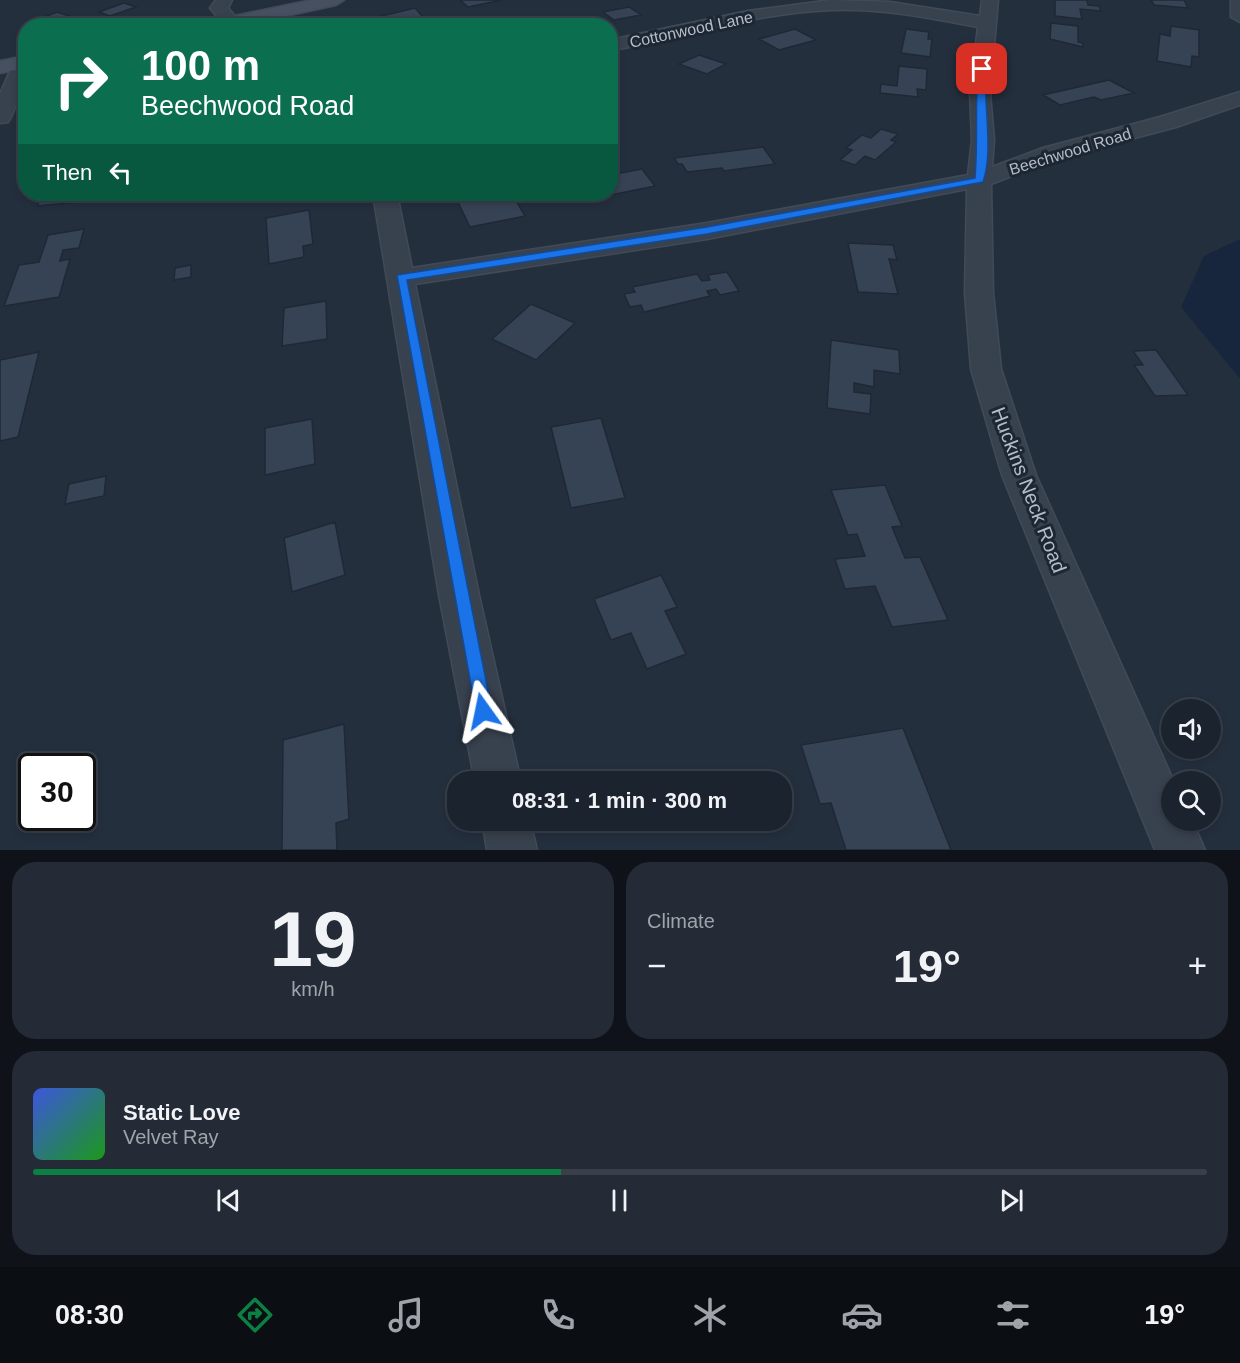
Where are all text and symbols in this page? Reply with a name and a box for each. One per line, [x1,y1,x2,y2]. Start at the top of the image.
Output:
street label: Cottonwood Lane [628,8,754,51]
icon: right [42,42,120,120]
text: 100 m [141,42,260,89]
pin [956,43,1007,94]
icon: arrive [965,52,998,85]
text: Beechwood Road [141,91,354,121]
street label: Beechwood Road [1007,125,1133,178]
icon: left [104,156,137,189]
text: Then [42,160,92,185]
street label: Huckins Neck Road [987,404,1071,576]
position arrow [451,679,515,743]
map controls [1161,699,1221,831]
button: sound [1161,699,1221,759]
speed limit sign: 30 [18,753,96,831]
button: search [1161,771,1221,831]
text: 08:31 · 1 min · 300 m [512,788,727,813]
text: 19 [270,895,356,983]
text: Climate [647,910,715,932]
text: 19° [893,941,961,992]
text: − [647,947,666,984]
text: + [1188,947,1207,984]
text: km/h [291,978,335,1000]
text: Static Love [123,1100,240,1125]
text: Velvet Ray [123,1126,219,1148]
icon: previous [212,1184,245,1217]
icon: pause [603,1184,636,1217]
icon: next [995,1184,1028,1217]
icon: directions [234,1294,276,1336]
icon: music [385,1294,427,1336]
icon: phone [537,1294,579,1336]
icon: climate [689,1294,731,1336]
icon: car [841,1294,883,1336]
icon: filters [992,1294,1034,1336]
text: 08:30 [55,1300,124,1330]
text: 19° [1144,1300,1185,1330]

